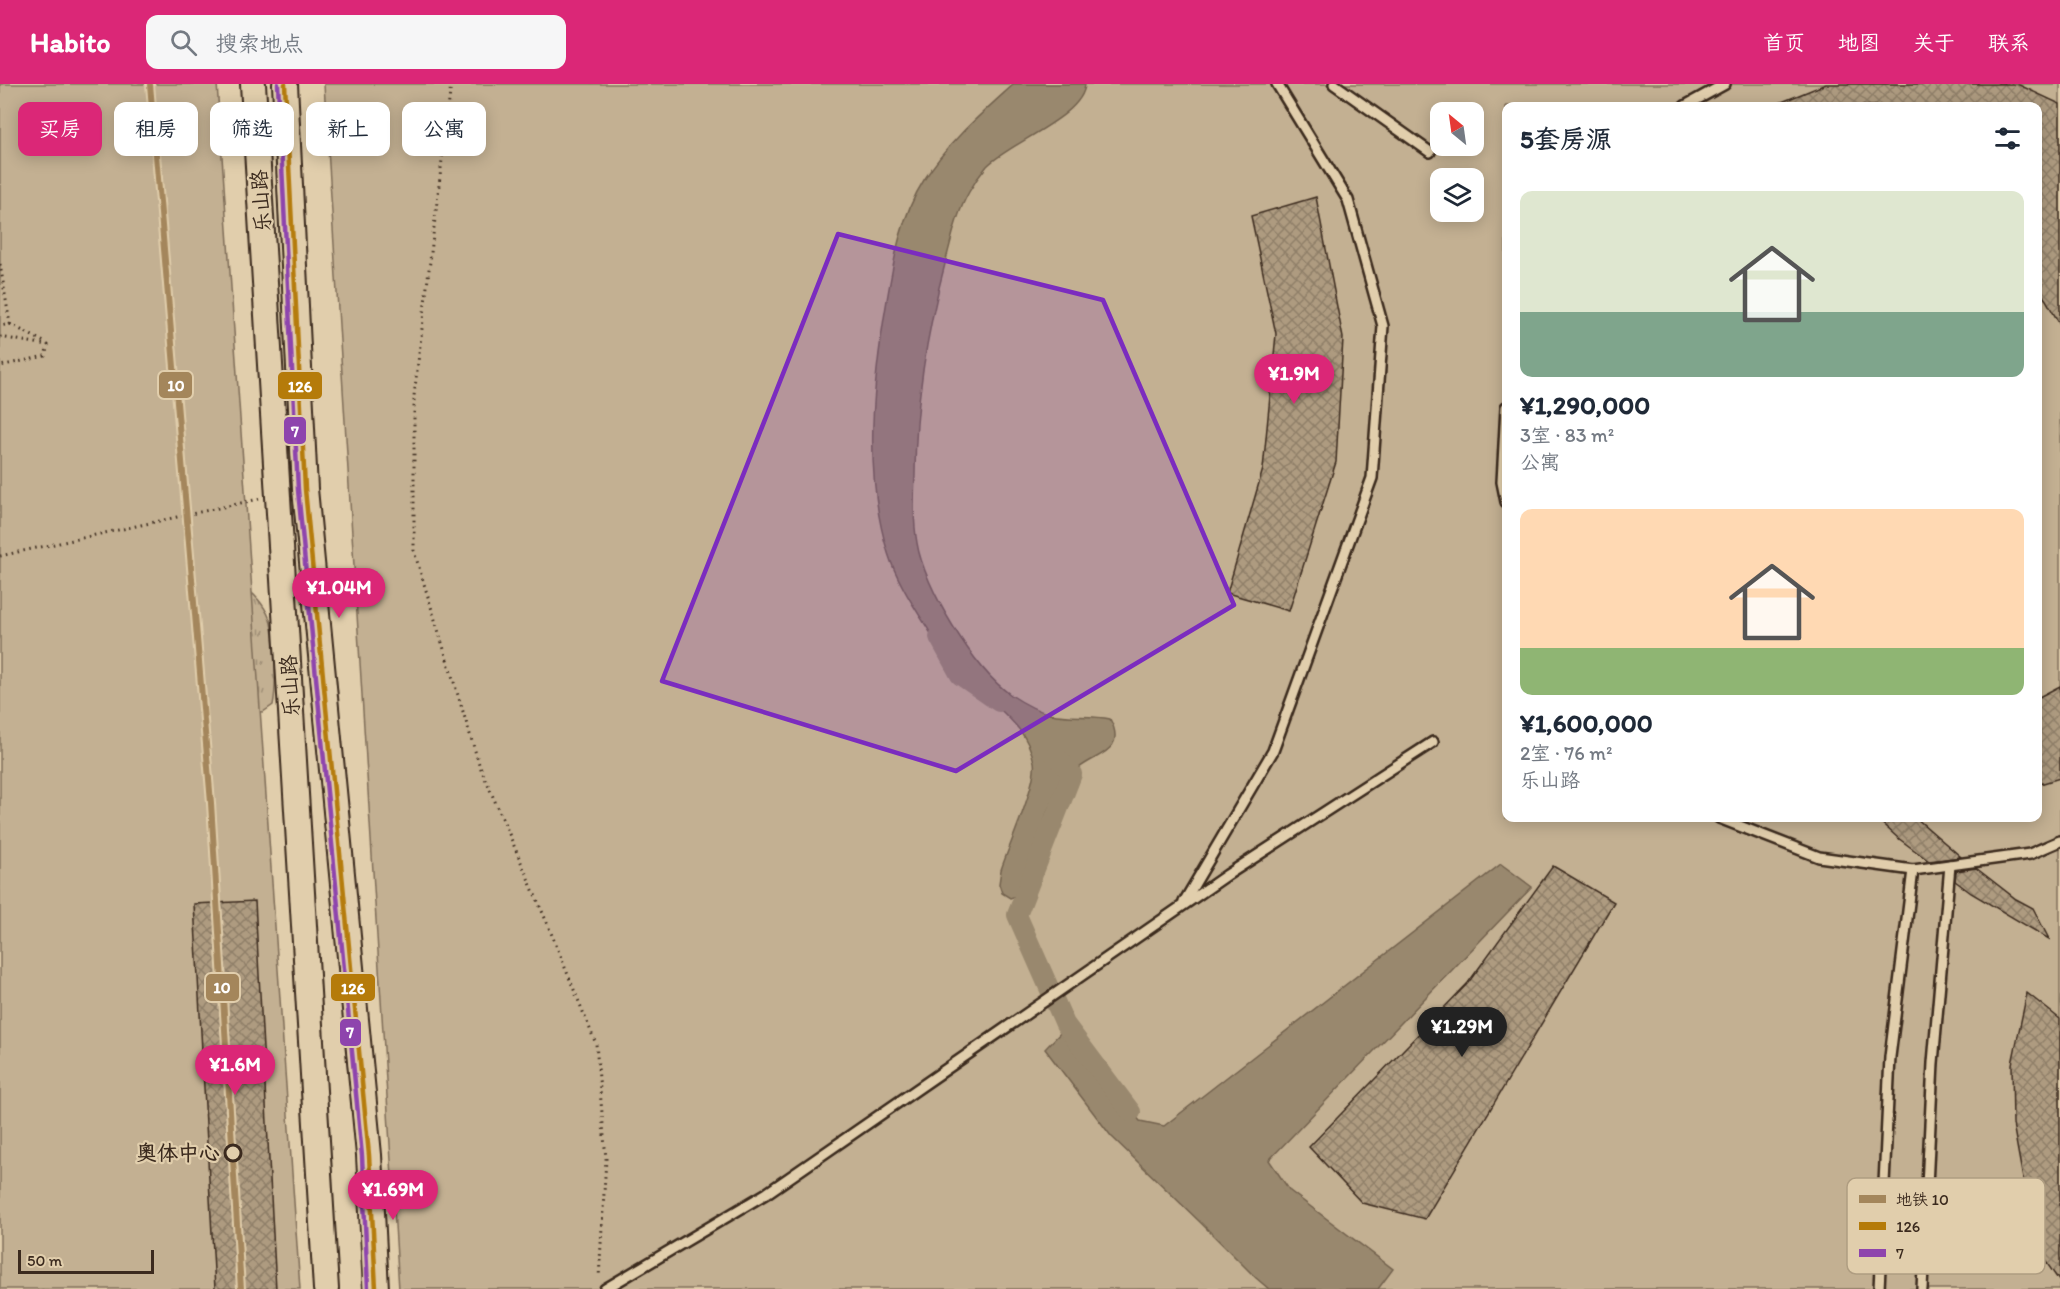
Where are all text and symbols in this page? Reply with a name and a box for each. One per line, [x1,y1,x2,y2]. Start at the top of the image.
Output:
search box [146,15,566,69]
text: Habito [30,25,110,59]
icon: search [167,26,200,59]
text: 搜索地点 [215,30,303,57]
text: 首页 [1763,30,1805,55]
text: 地图 [1838,30,1880,55]
text: 关于 [1913,30,1955,55]
text: 联系 [1988,30,2030,55]
chip: 买房 [18,102,102,156]
chip: 租房 [114,102,198,156]
chip: 筛选 [210,102,294,156]
chip: 新上 [306,102,390,156]
chip: 公寓 [402,102,486,156]
north arrow [1430,102,1484,156]
map controls [1430,102,1484,222]
icon: filters [1991,122,2024,155]
text: 5套房源 [1520,123,1612,155]
button: layers [1430,168,1484,222]
street label: 乐山路 [246,169,275,233]
icon: home [1718,230,1826,338]
pin: ¥1.9M [1252,354,1336,405]
text: ¥1.9M [1268,361,1320,385]
line badge: 10 [158,371,193,399]
line badge: 126 [277,371,323,400]
text: 10 [167,376,185,395]
text: 126 [288,377,313,396]
text: ¥1,290,000 [1520,389,1650,421]
line badge: 7 [283,416,307,445]
text: 7 [290,422,299,441]
text: 3室 · 83 m² [1520,423,1614,447]
text: 公寓 [1520,450,1560,474]
icon: home [1718,548,1826,656]
pin: ¥1.04M [290,568,388,619]
text: ¥1.04M [306,575,372,599]
street label: 乐山路 [275,654,304,718]
text: ¥1,600,000 [1520,707,1653,739]
text: 2室 · 76 m² [1520,741,1612,765]
text: 乐山路 [1520,768,1580,792]
line badge: 10 [205,973,240,1002]
line badge: 126 [330,973,376,1002]
text: 10 [213,978,231,997]
text: 126 [341,979,366,998]
pin: ¥1.29M [1413,1007,1511,1058]
text: ¥1.29M [1431,1014,1493,1038]
line badge: 7 [339,1018,362,1047]
text: 7 [345,1023,354,1042]
pin: ¥1.6M [193,1045,277,1096]
text: ¥1.6M [209,1052,261,1076]
place label: 奥体中心 [136,1140,220,1165]
marker: 奥体中心 [224,1144,242,1162]
pin: ¥1.69M [344,1170,442,1221]
text: ¥1.69M [362,1177,424,1201]
legend [1847,1178,2045,1274]
text: 地铁 10 [1896,1190,1949,1209]
text: 126 [1896,1217,1920,1236]
text: 7 [1896,1244,1904,1263]
scale bar [18,1247,154,1274]
text: 50 m [27,1251,62,1270]

